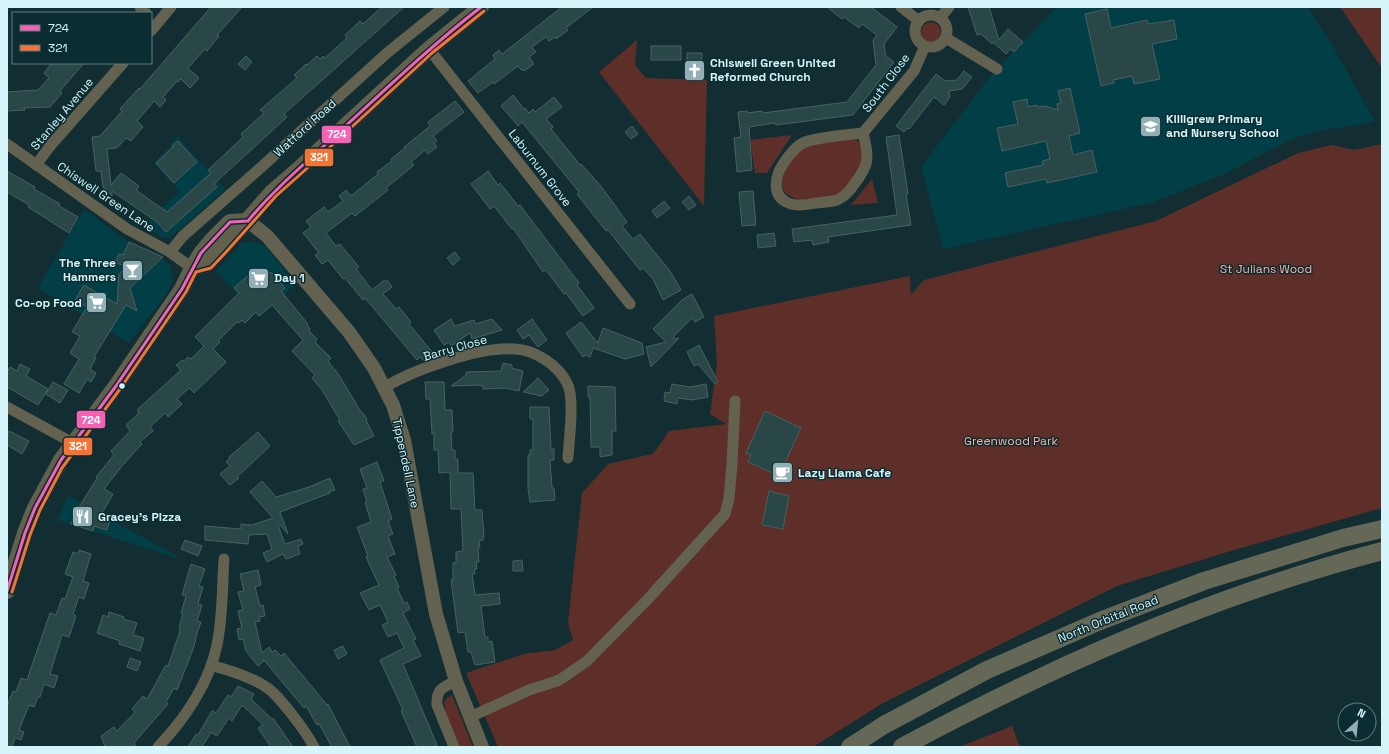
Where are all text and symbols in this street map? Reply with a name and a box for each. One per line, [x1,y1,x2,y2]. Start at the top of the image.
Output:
legend [12,12,152,64]
text: 724 [48,20,70,36]
text: 321 [48,40,68,56]
street label: South Close [859,50,913,116]
place label: Chiswell Green United Reformed Church [710,55,836,85]
church icon: Chiswell Green United Reformed Church [681,57,707,83]
street label: Stanley Avenue [27,74,97,154]
street label: Watford Road [270,96,340,160]
place label: Killigrew Primary and Nursery School [1166,111,1279,141]
school or university icon: Killigrew Primary and Nursery School [1138,113,1164,139]
line badge: 724 [321,125,352,144]
street label: Laburnum Grove [505,126,575,210]
text: 724 [327,127,347,141]
line badge: 321 [304,148,334,167]
text: 321 [310,150,328,164]
street label: Chiswell Green Lane [54,158,158,236]
place label: The Three Hammers [59,255,116,285]
bar icon: The Three Hammers [119,257,145,283]
park label: St Julians Wood [1220,261,1312,277]
supermarket icon: Day 1 [246,265,272,291]
place label: Day 1 [274,270,305,286]
supermarket icon: Co-op Food [84,290,110,316]
place label: Co-op Food [15,295,82,311]
street label: Barry Close [421,331,489,365]
unlabelled marker [117,381,127,391]
line badge: 724 [76,410,106,429]
text: 724 [81,413,101,427]
street label: Tippendell Lane [389,417,423,509]
park label: Greenwood Park [964,433,1058,449]
line badge: 321 [63,437,93,456]
text: 321 [69,439,87,453]
cafe icon: Lazy Llama Cafe [770,460,796,486]
place label: Lazy Llama Cafe [798,465,891,481]
restaurant icon: Gracey's Pizza [69,504,95,530]
place label: Gracey's Pizza [98,509,181,525]
street label: North Orbital Road [1055,592,1161,646]
north arrow [1337,702,1377,742]
text: N [1355,705,1368,721]

